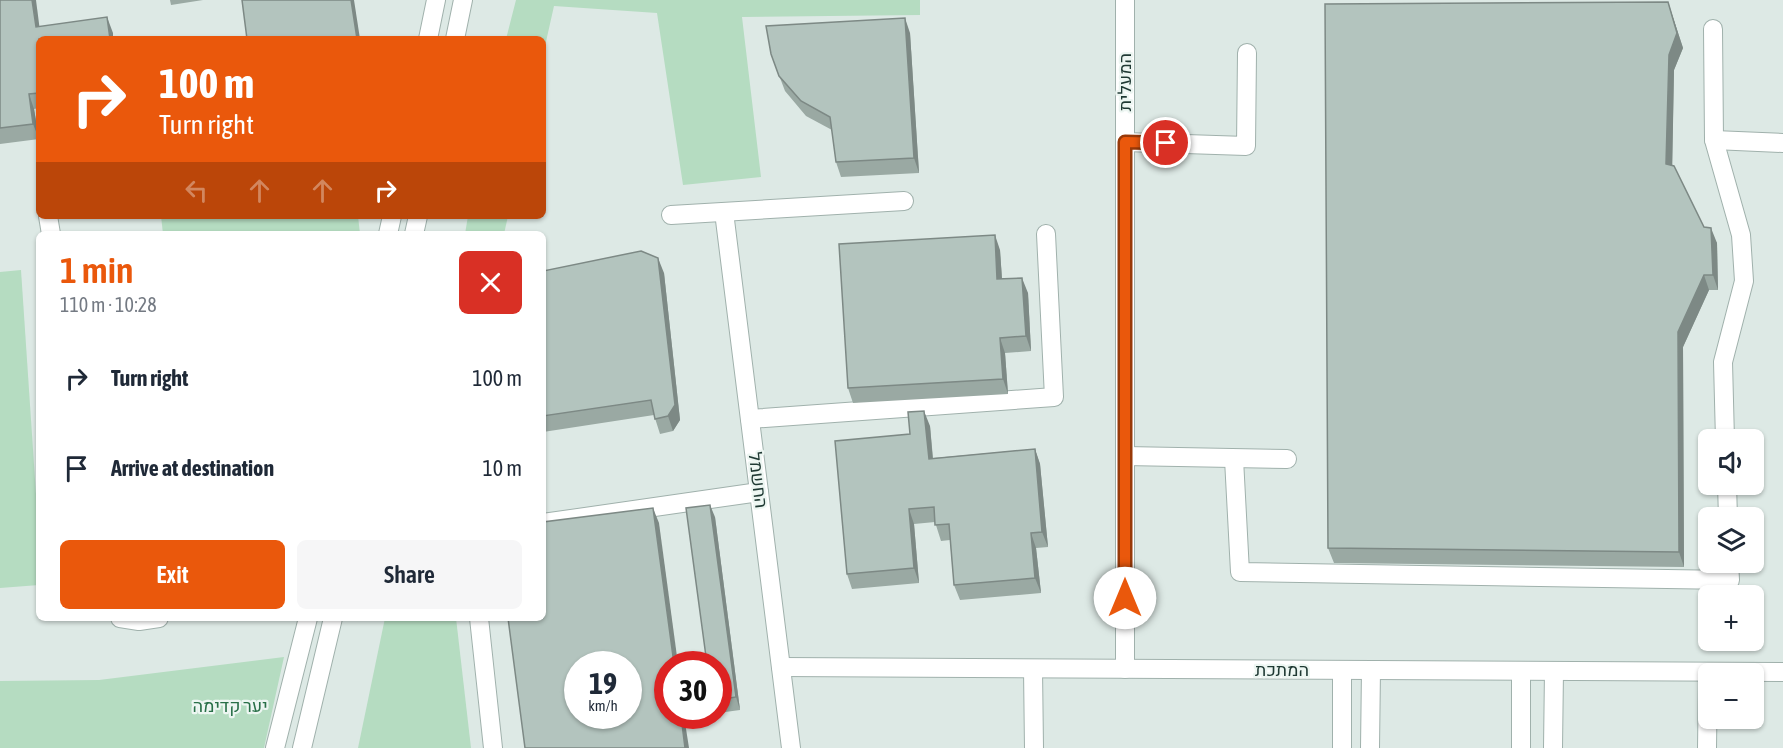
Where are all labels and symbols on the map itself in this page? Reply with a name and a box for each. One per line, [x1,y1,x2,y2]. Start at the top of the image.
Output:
street label: המעלית [1114,53,1135,111]
pin [1140,117,1191,168]
street label: החשמל [745,451,772,509]
position arrow [1093,566,1157,630]
speed limit sign: 30 [654,651,732,729]
street label: המתכת [1255,659,1309,680]
park label: יער קדימה [192,695,268,716]

